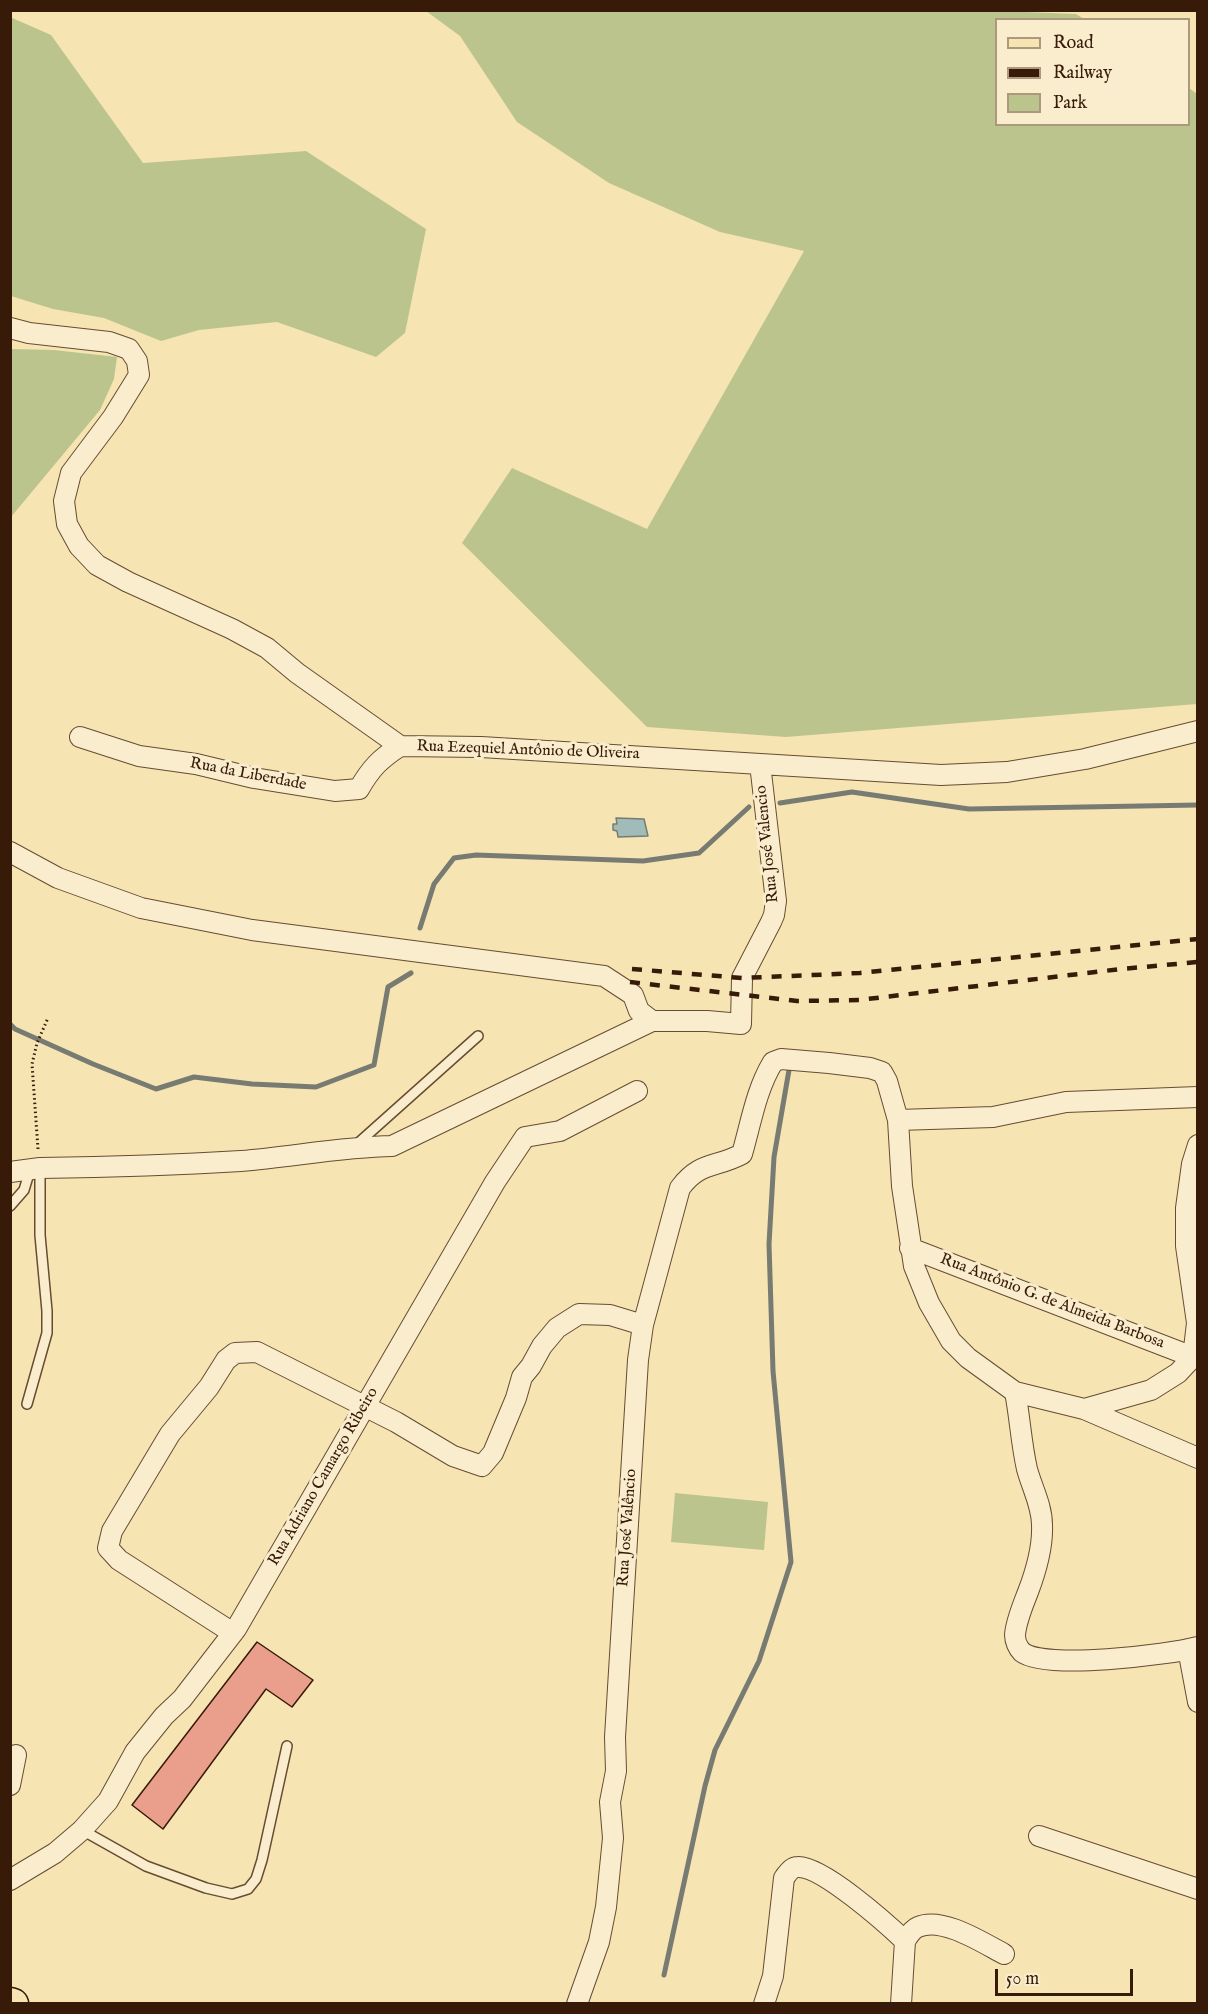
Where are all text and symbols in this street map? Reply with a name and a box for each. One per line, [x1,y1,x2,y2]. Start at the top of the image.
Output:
legend [995,18,1190,126]
text: Road [1053,32,1094,55]
text: Railway [1053,62,1112,85]
text: Park [1053,92,1087,115]
street label: Rua Ezequiel Antônio de Oliveira [416,738,640,764]
street label: Rua da Liberdade [188,754,308,796]
street label: Rua José Valencio [752,784,784,904]
street label: Rua Antônio G. de Almeida Barbosa [937,1250,1167,1354]
street label: Rua Adriano Camargo Ribeiro [265,1384,383,1570]
street label: Rua José Valêncio [614,1468,642,1588]
scale bar [998,1957,1136,1995]
text: 50 m [1006,1968,1039,1991]

